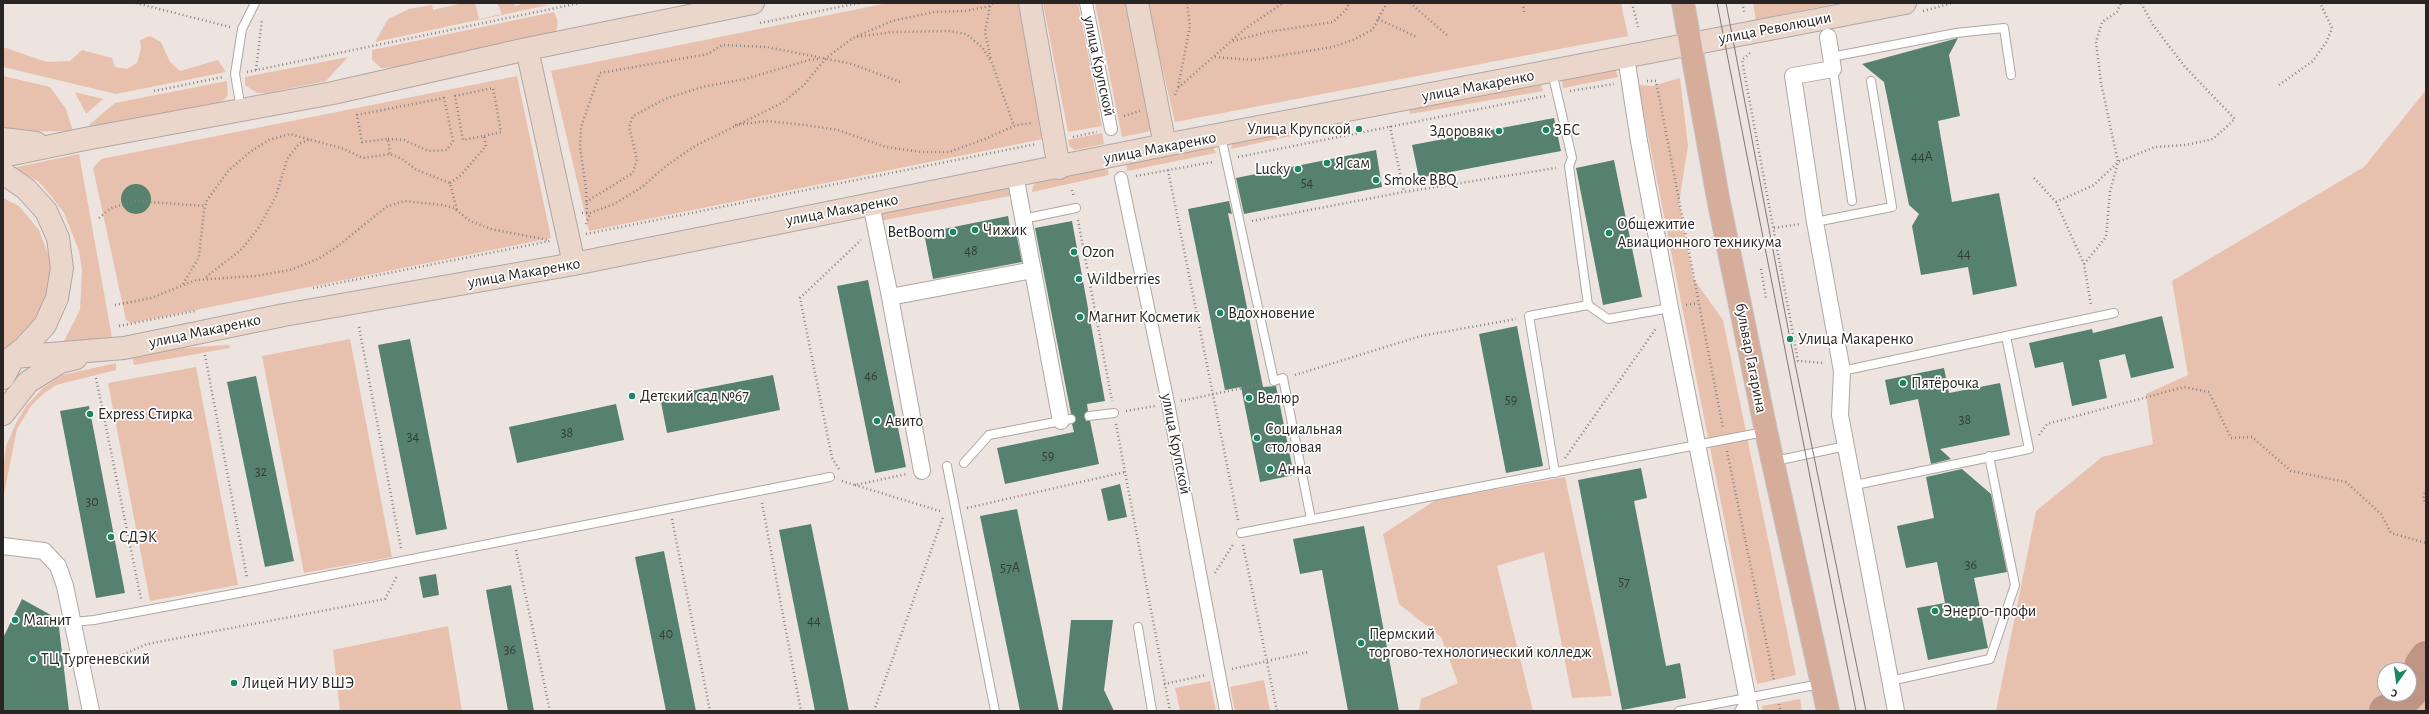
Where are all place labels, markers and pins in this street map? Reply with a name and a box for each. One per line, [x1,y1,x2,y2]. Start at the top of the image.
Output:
place label: Улица Крупской [1247,119,1351,139]
place label: ЗБС [1554,120,1580,140]
place label: Здоровяк [1429,121,1491,141]
marker: Улица Крупской [1354,124,1364,134]
marker: ЗБС [1541,125,1551,135]
marker: Здоровяк [1494,126,1504,136]
place label: Я сам [1335,153,1370,173]
marker: Я сам [1322,158,1332,168]
place label: Lucky [1255,159,1290,179]
marker: Lucky [1293,164,1303,174]
place label: Smoke BBQ [1384,170,1457,190]
marker: Smoke BBQ [1371,175,1381,185]
place label: Общежитие Авиационного техникума [1617,214,1782,252]
place label: Чижик [983,220,1027,240]
place label: BetBoom [888,222,945,242]
marker: Чижик [970,225,980,235]
marker: BetBoom [948,227,958,237]
marker: Общежитие Авиационного техникума [1604,228,1614,238]
place label: Ozon [1082,242,1114,262]
marker: Ozon [1069,247,1079,257]
place label: Wildberries [1087,269,1161,289]
marker: Wildberries [1074,274,1084,284]
place label: Вдохновение [1228,303,1315,323]
place label: Магнит Косметик [1088,307,1200,327]
marker: Вдохновение [1215,308,1225,318]
marker: Магнит Косметик [1075,312,1085,322]
place label: Улица Макаренко [1798,329,1914,349]
marker: Улица Макаренко [1785,334,1795,344]
place label: Пятёрочка [1911,373,1979,393]
marker: Пятёрочка [1898,378,1908,388]
place label: Детский сад №67 [640,386,749,406]
place label: Велюр [1257,388,1299,408]
marker: Детский сад №67 [627,391,637,401]
marker: Велюр [1244,393,1254,403]
place label: Express Стирка [98,404,193,424]
marker: Express Стирка [85,409,95,419]
place label: Авито [885,411,923,431]
marker: Авито [872,416,882,426]
place label: Социальная столовая [1265,419,1343,457]
marker: Социальная столовая [1252,433,1262,443]
place label: Анна [1278,459,1312,479]
marker: Анна [1265,464,1275,474]
place label: СДЭК [119,527,157,547]
marker: СДЭК [106,532,116,542]
place label: Энерго-профи [1943,601,2036,621]
marker: Энерго-профи [1930,606,1940,616]
place label: Магнит [23,610,71,630]
marker: Магнит [10,615,20,625]
place label: Пермский торгово-технологический колледж [1369,624,1592,662]
marker: Пермский торгово-технологический колледж [1356,638,1366,648]
place label: ТЦ Тургеневский [41,649,150,669]
marker: ТЦ Тургеневский [28,654,38,664]
place label: Лицей НИУ ВШЭ [242,673,354,693]
marker: Лицей НИУ ВШЭ [229,678,239,688]

